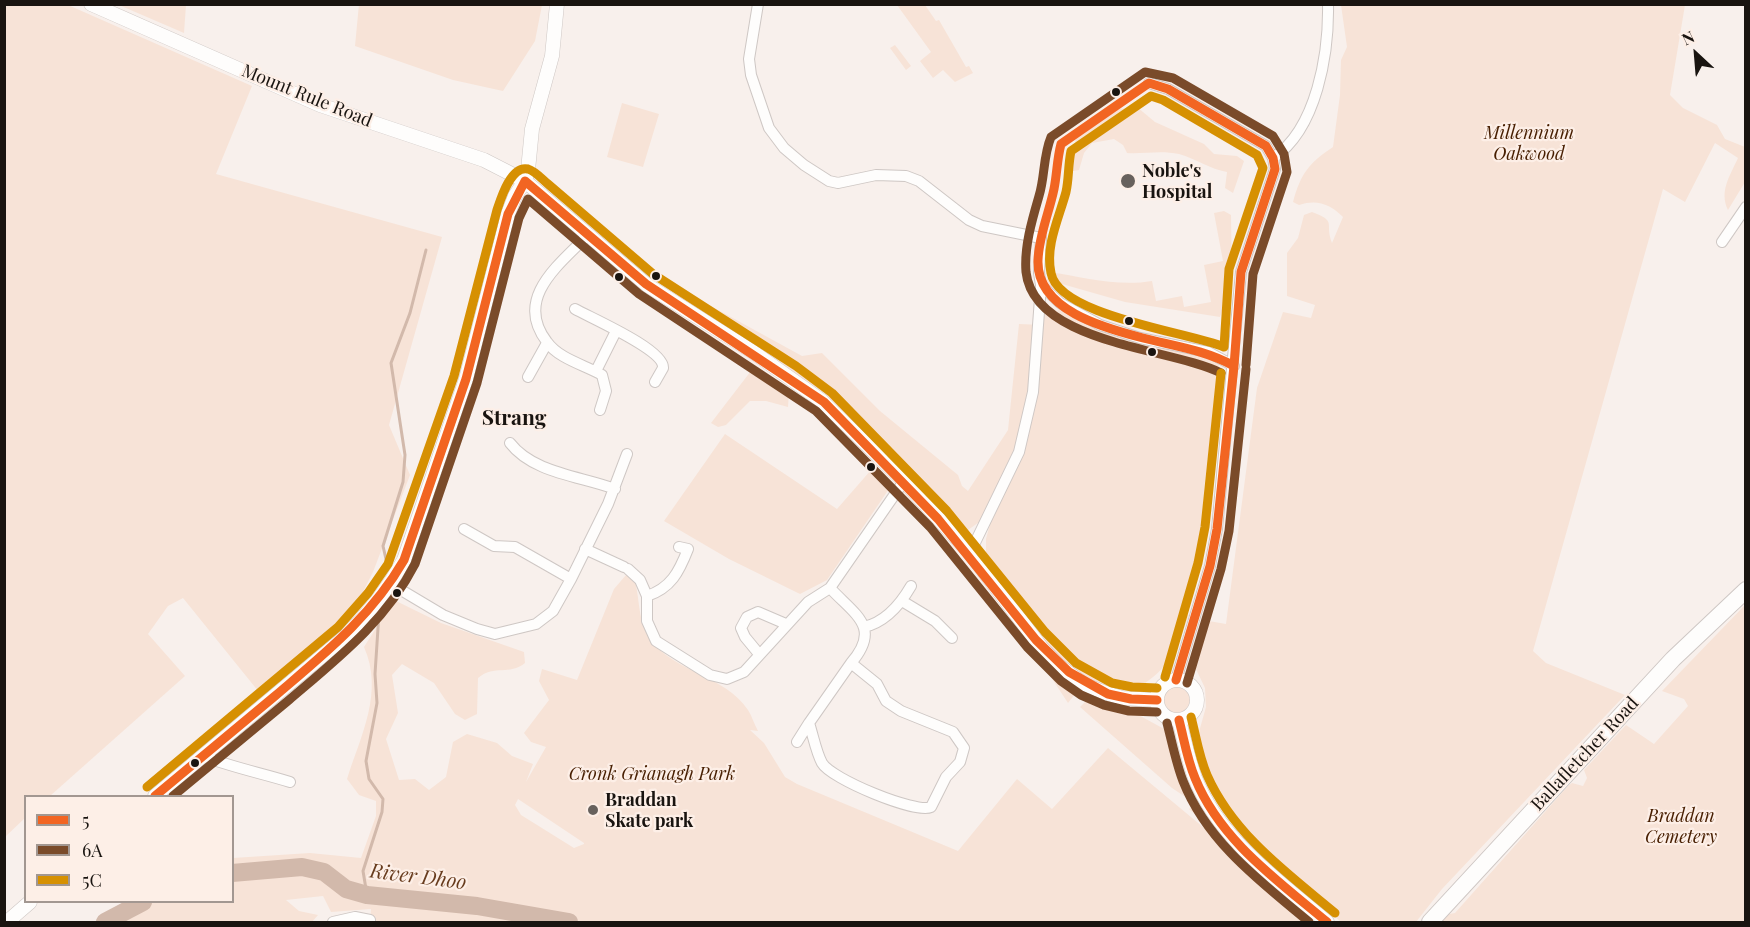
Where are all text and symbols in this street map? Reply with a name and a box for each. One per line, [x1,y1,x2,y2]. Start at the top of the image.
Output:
north arrow [1666,24,1726,84]
text: N [1678,25,1698,49]
street label: Mount Rule Road [239,60,375,132]
unlabelled marker [1110,86,1122,98]
park label: Millennium Oakwood [1484,122,1574,164]
place label: Noble's Hospital [1142,160,1212,202]
marker: Noble's Hospital [1119,172,1137,190]
unlabelled marker [650,270,662,282]
unlabelled marker [613,271,625,283]
unlabelled marker [1123,315,1135,327]
unlabelled marker [1146,346,1158,358]
district label: Strang [482,405,546,431]
unlabelled marker [865,461,877,473]
unlabelled marker [391,587,403,599]
street label: Ballafletcher Road [1527,693,1643,815]
unlabelled marker [189,757,201,769]
park label: Cronk Grianagh Park [569,763,735,785]
place label: Braddan Skate park [605,789,693,832]
legend [24,795,234,903]
marker: Braddan Skate park [586,803,600,817]
park label: Braddan Cemetery [1645,805,1717,848]
text: 5 [82,808,89,832]
text: 6A [82,838,103,862]
water label: River Dhoo [368,859,468,895]
text: 5C [82,868,102,892]

